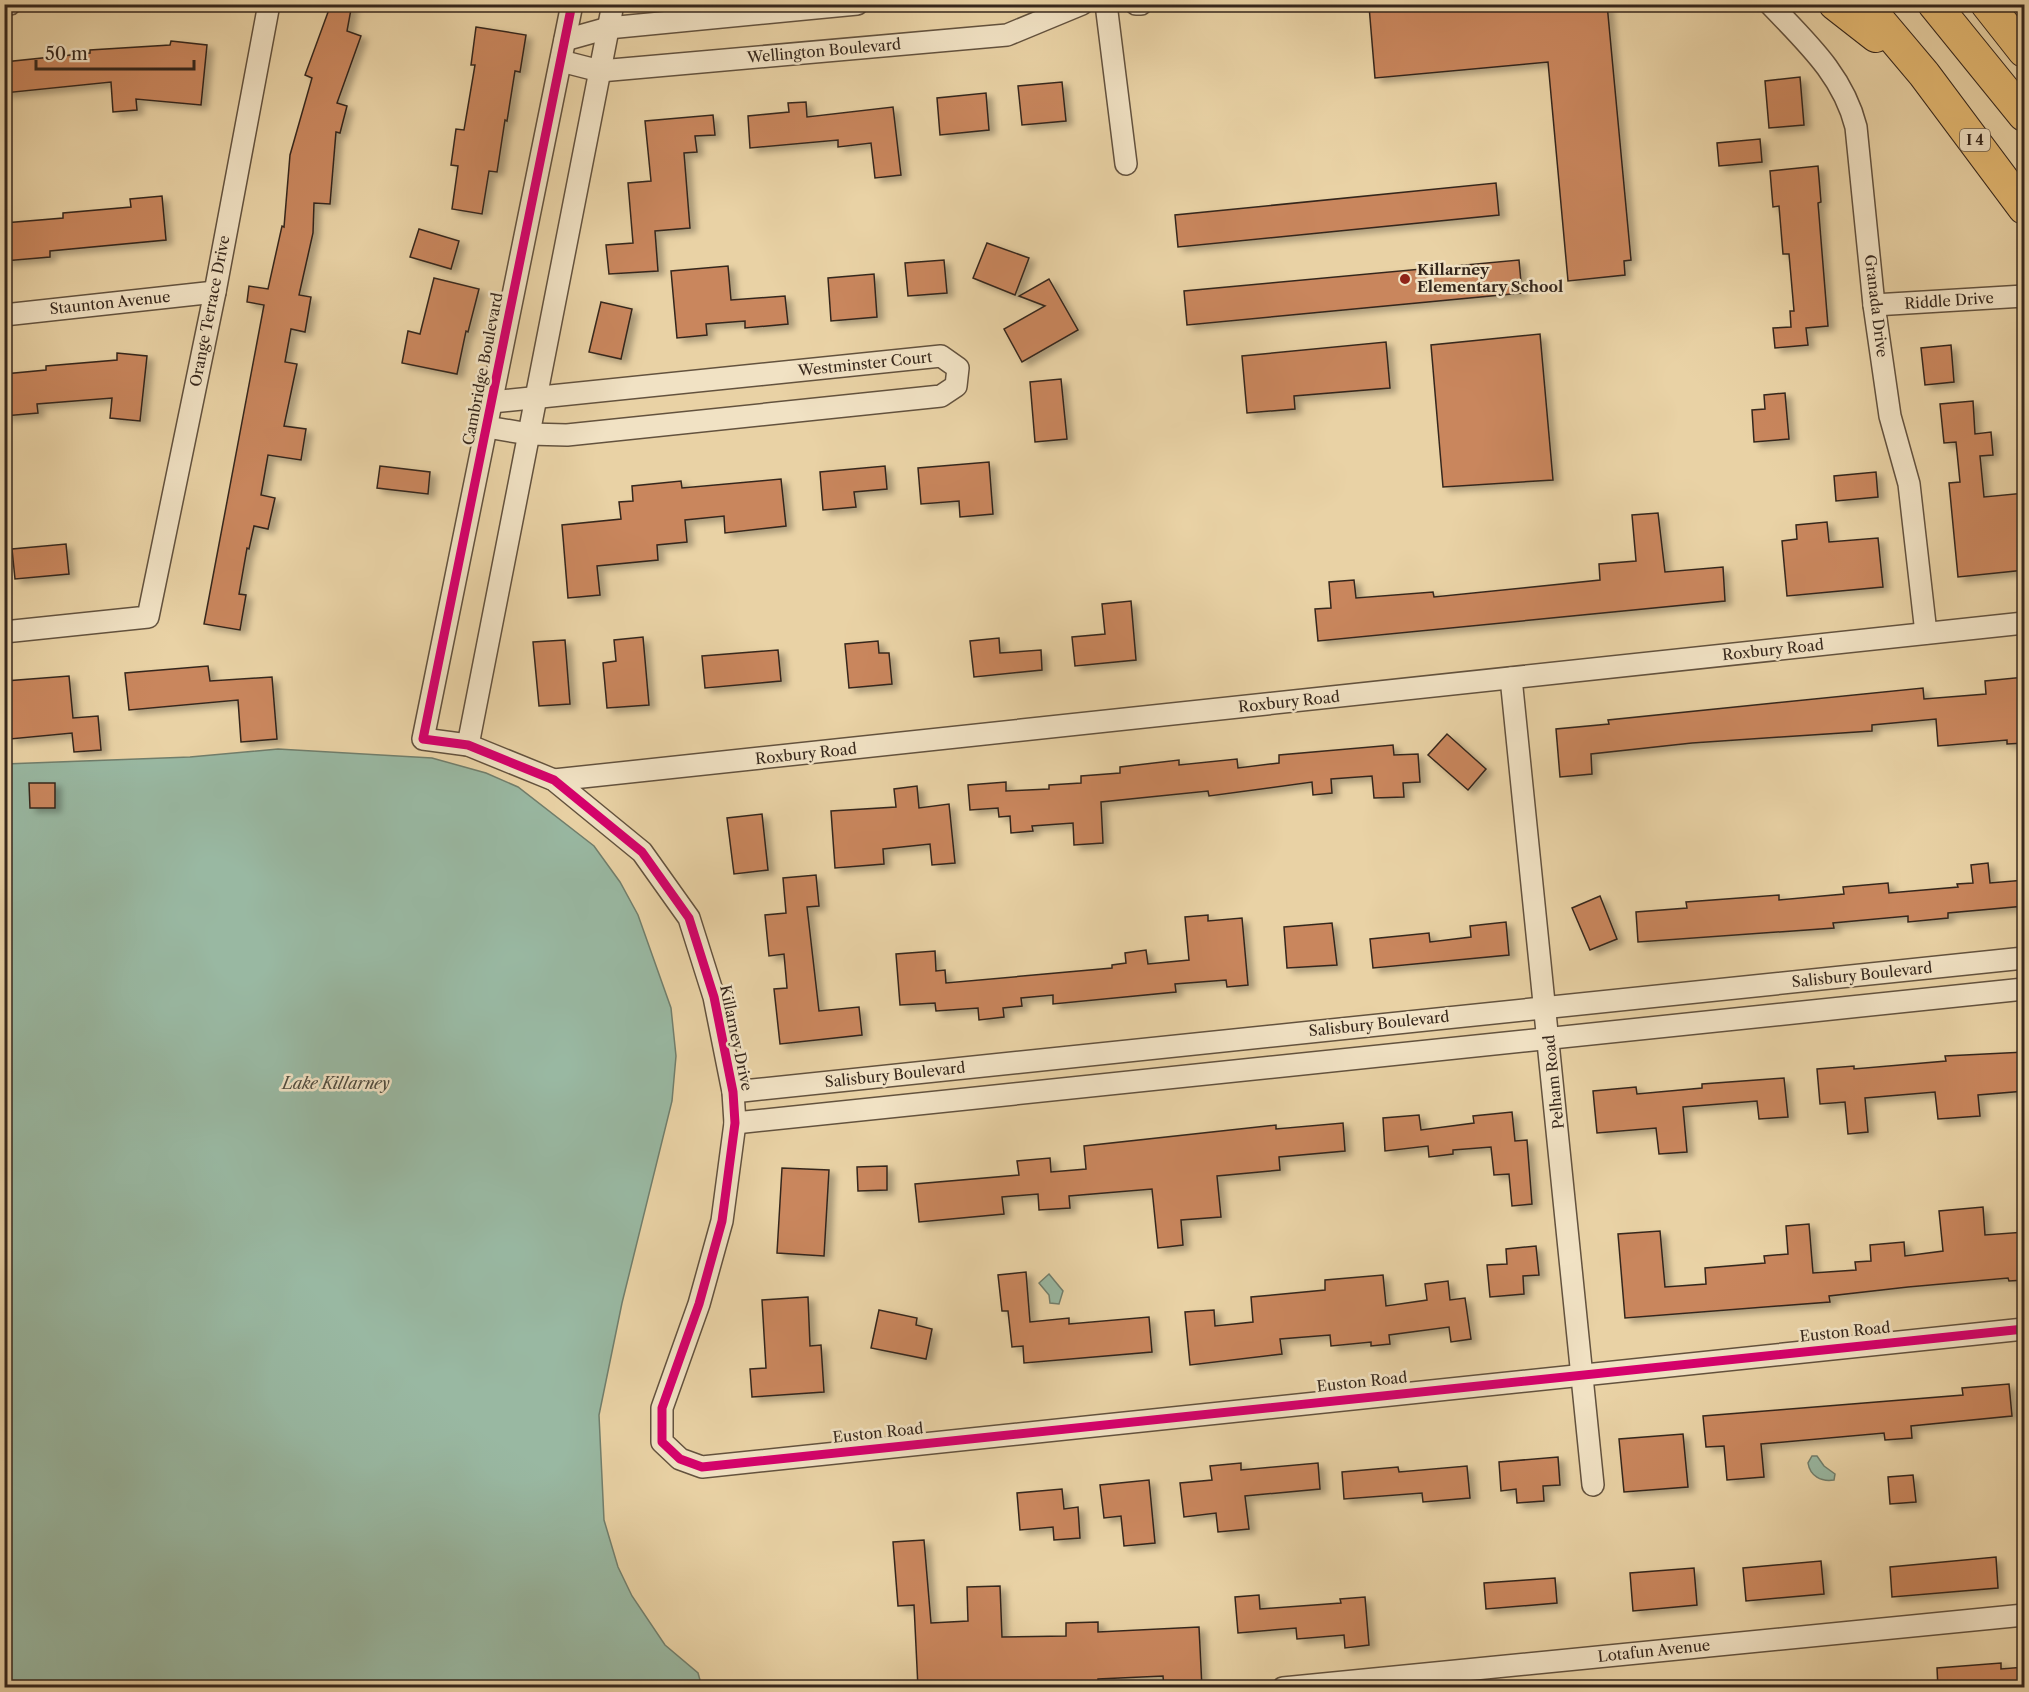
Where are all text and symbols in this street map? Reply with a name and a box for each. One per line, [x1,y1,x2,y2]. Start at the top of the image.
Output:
scale bar [36,33,194,71]
street label: Wellington Boulevard [745,34,902,67]
text: 50 m [45,43,88,65]
road number: I 4 [1960,129,1990,151]
street label: Orange Terrace Drive [186,234,234,388]
street label: Granada Drive [1861,253,1892,358]
place label: Killarney Elementary School [1417,260,1563,296]
marker: Killarney Elementary School [1398,272,1412,286]
street label: Staunton Avenue [49,287,171,318]
street label: Riddle Drive [1904,288,1994,313]
street label: Cambridge Boulevard [458,291,507,447]
street label: Westminster Court [796,347,934,380]
street label: Roxbury Road [1721,635,1825,664]
street label: Roxbury Road [1237,687,1341,716]
street label: Roxbury Road [754,739,858,768]
street label: Salisbury Boulevard [1791,958,1933,991]
street label: Killarney Drive [716,983,757,1093]
street label: Salisbury Boulevard [1308,1007,1450,1040]
street label: Pelham Road [1539,1034,1568,1130]
street label: Salisbury Boulevard [824,1058,966,1091]
water label: Lake Killarney [280,1073,390,1093]
street label: Euston Road [1799,1317,1891,1346]
street label: Euston Road [1316,1367,1408,1396]
street label: Euston Road [832,1418,924,1447]
street label: Lotafun Avenue [1597,1635,1711,1666]

